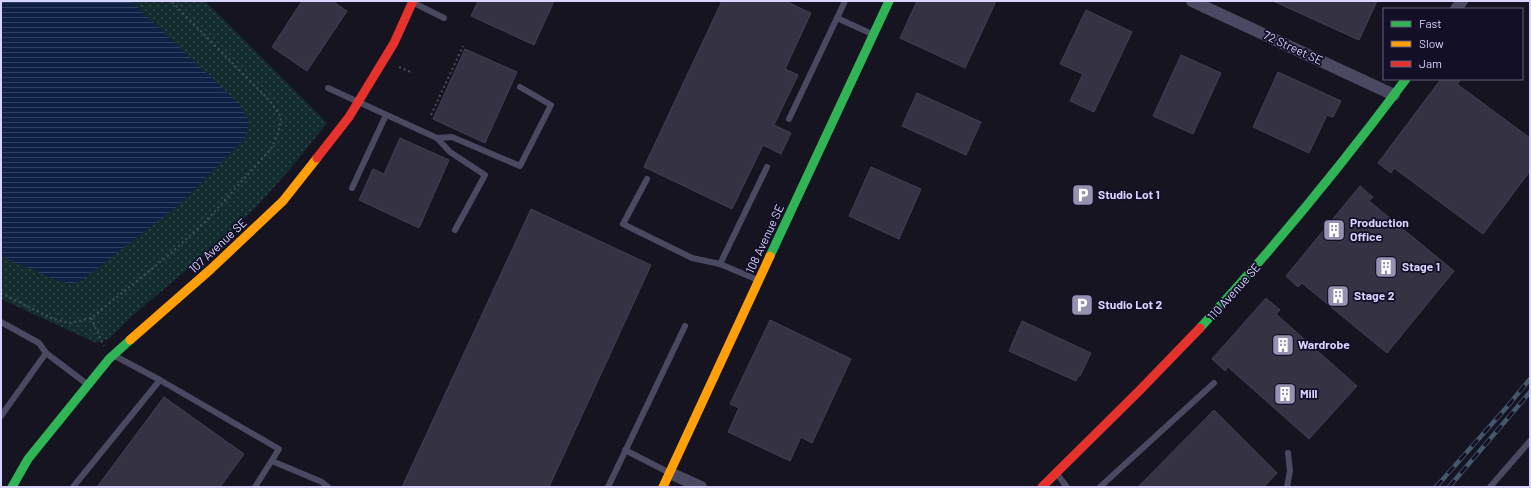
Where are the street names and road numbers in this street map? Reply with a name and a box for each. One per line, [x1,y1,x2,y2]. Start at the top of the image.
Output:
street label: 72 Street SE [1261,27,1325,67]
street label: 108 Avenue SE [742,202,786,275]
street label: 107 Avenue SE [186,215,249,276]
street label: 110 Avenue SE [1204,260,1263,323]

